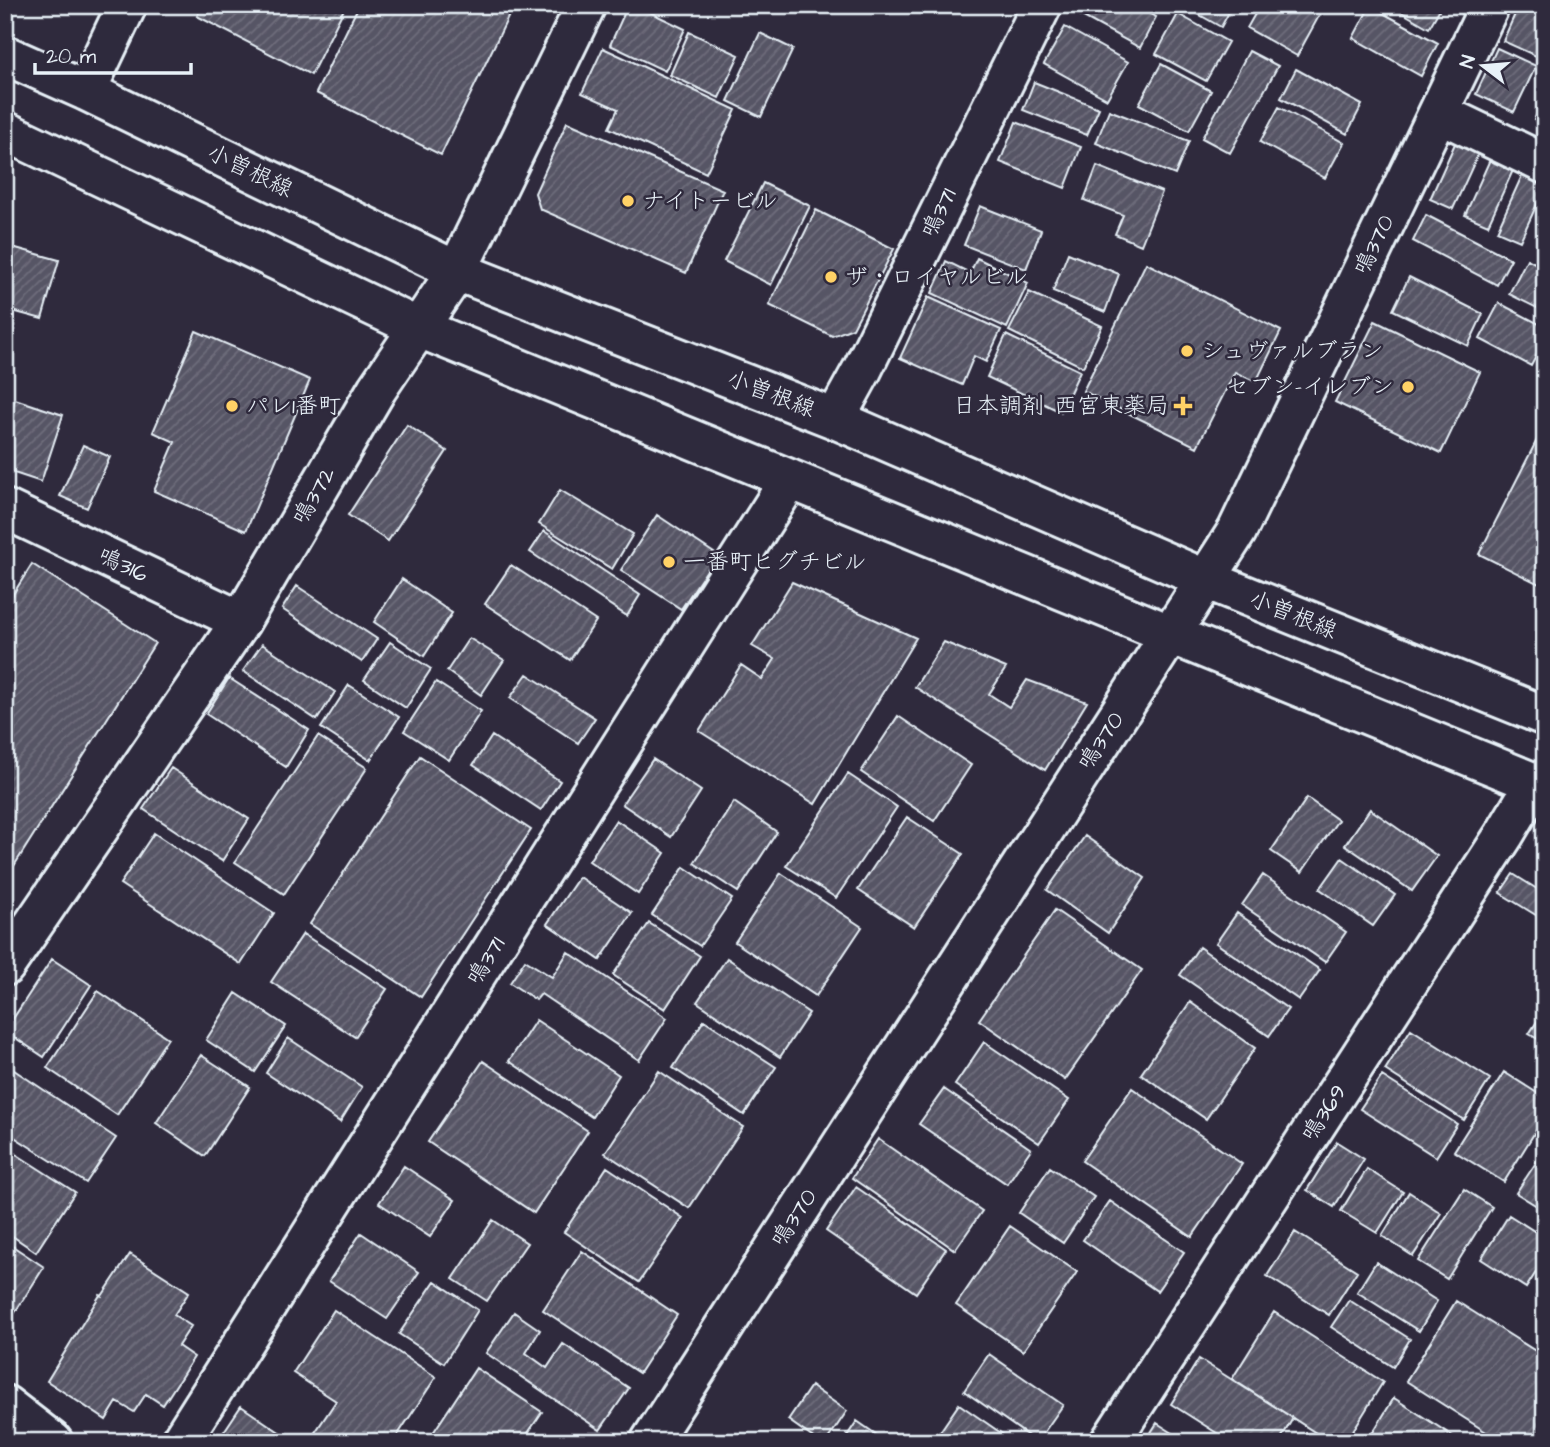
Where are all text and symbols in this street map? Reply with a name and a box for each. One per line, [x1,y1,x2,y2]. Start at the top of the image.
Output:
scale bar [35,32,191,76]
north arrow [1448,32,1518,102]
text: 20 m [46,42,97,71]
text: N [1453,52,1483,71]
street label: 小曽根線 [202,136,298,206]
street label: 鳴371 [913,183,965,243]
place label: ナイトービル [642,185,778,217]
marker: ナイトービル [620,193,636,209]
street label: 鳴370 [1346,210,1402,280]
place label: ザ・ロイヤルビル [845,261,1028,293]
marker: ザ・ロイヤルビル [823,269,839,285]
place label: シュヴァルブラン [1201,335,1384,367]
marker: シュヴァルブラン [1179,343,1195,359]
street label: 小曽根線 [722,363,820,425]
place label: セブン-イレブン [1226,371,1394,403]
marker: セブン-イレブン [1400,379,1416,395]
place label: パレ1番町 [246,390,341,422]
place label: 日本調剤 西宮東薬局 [953,390,1169,422]
marker: パレ1番町 [224,398,240,414]
marker: 日本調剤 西宮東薬局 [1175,398,1191,414]
street label: 鳴372 [285,461,343,531]
street label: 鳴316 [93,539,153,591]
place label: 一番町ヒグチビル [683,546,867,578]
marker: 一番町ヒグチビル [661,554,677,570]
street label: 小曽根線 [1244,583,1342,647]
street label: 鳴370 [1070,706,1132,776]
street label: 鳴371 [459,931,513,991]
street label: 鳴369 [1294,1078,1354,1148]
street label: 鳴370 [763,1183,825,1253]

